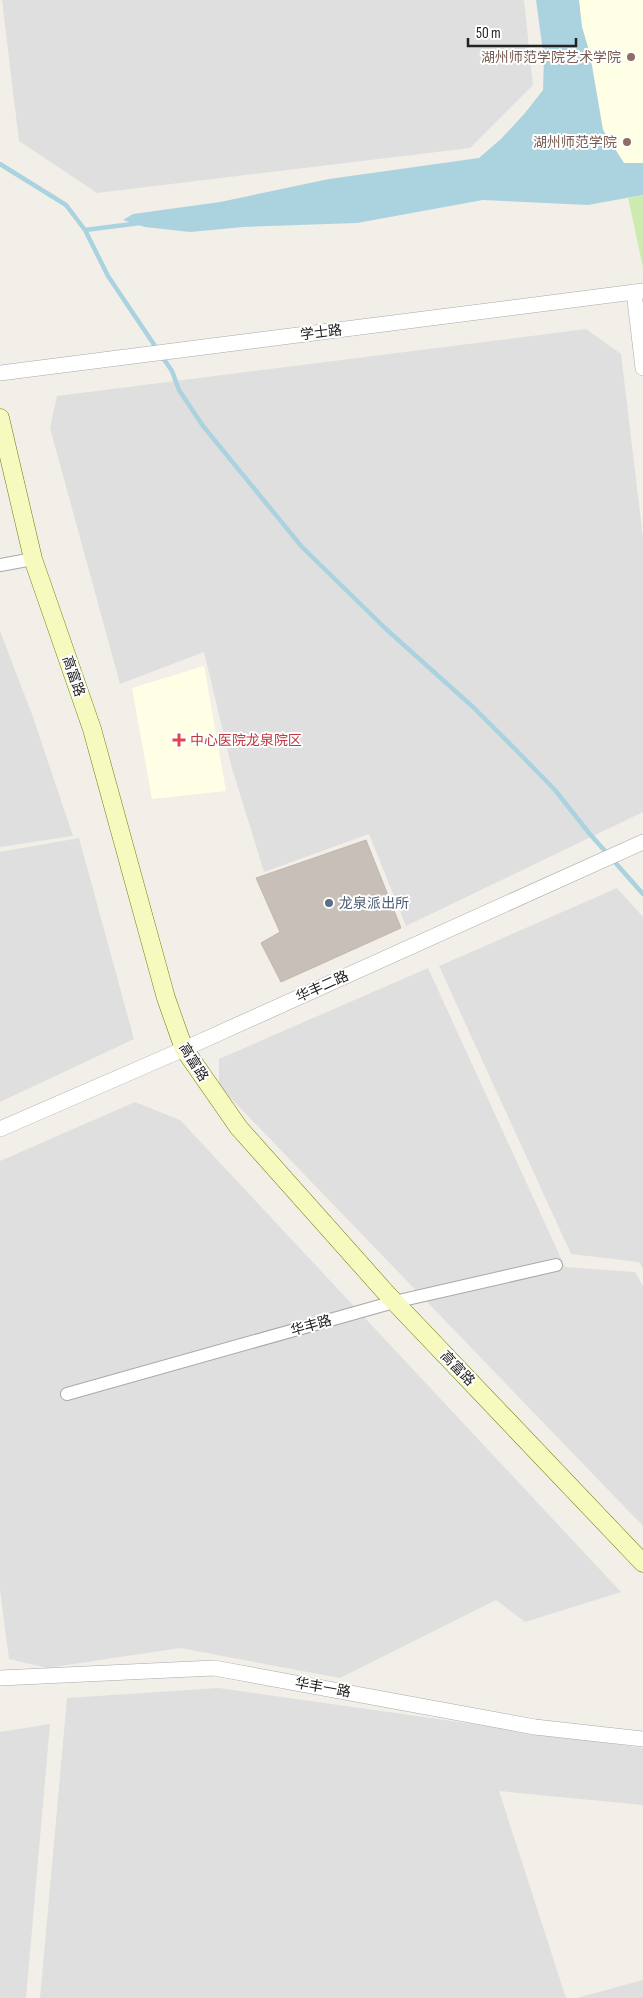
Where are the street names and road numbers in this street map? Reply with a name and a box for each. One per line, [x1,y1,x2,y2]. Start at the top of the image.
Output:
street label: 学士路 [299,322,343,343]
street label: 高富路 [59,654,88,699]
street label: 华丰二路 [293,967,351,1006]
street label: 高富路 [175,1040,212,1085]
street label: 华丰路 [289,1312,334,1339]
street label: 高富路 [437,1347,478,1389]
street label: 华丰一路 [294,1674,352,1701]

